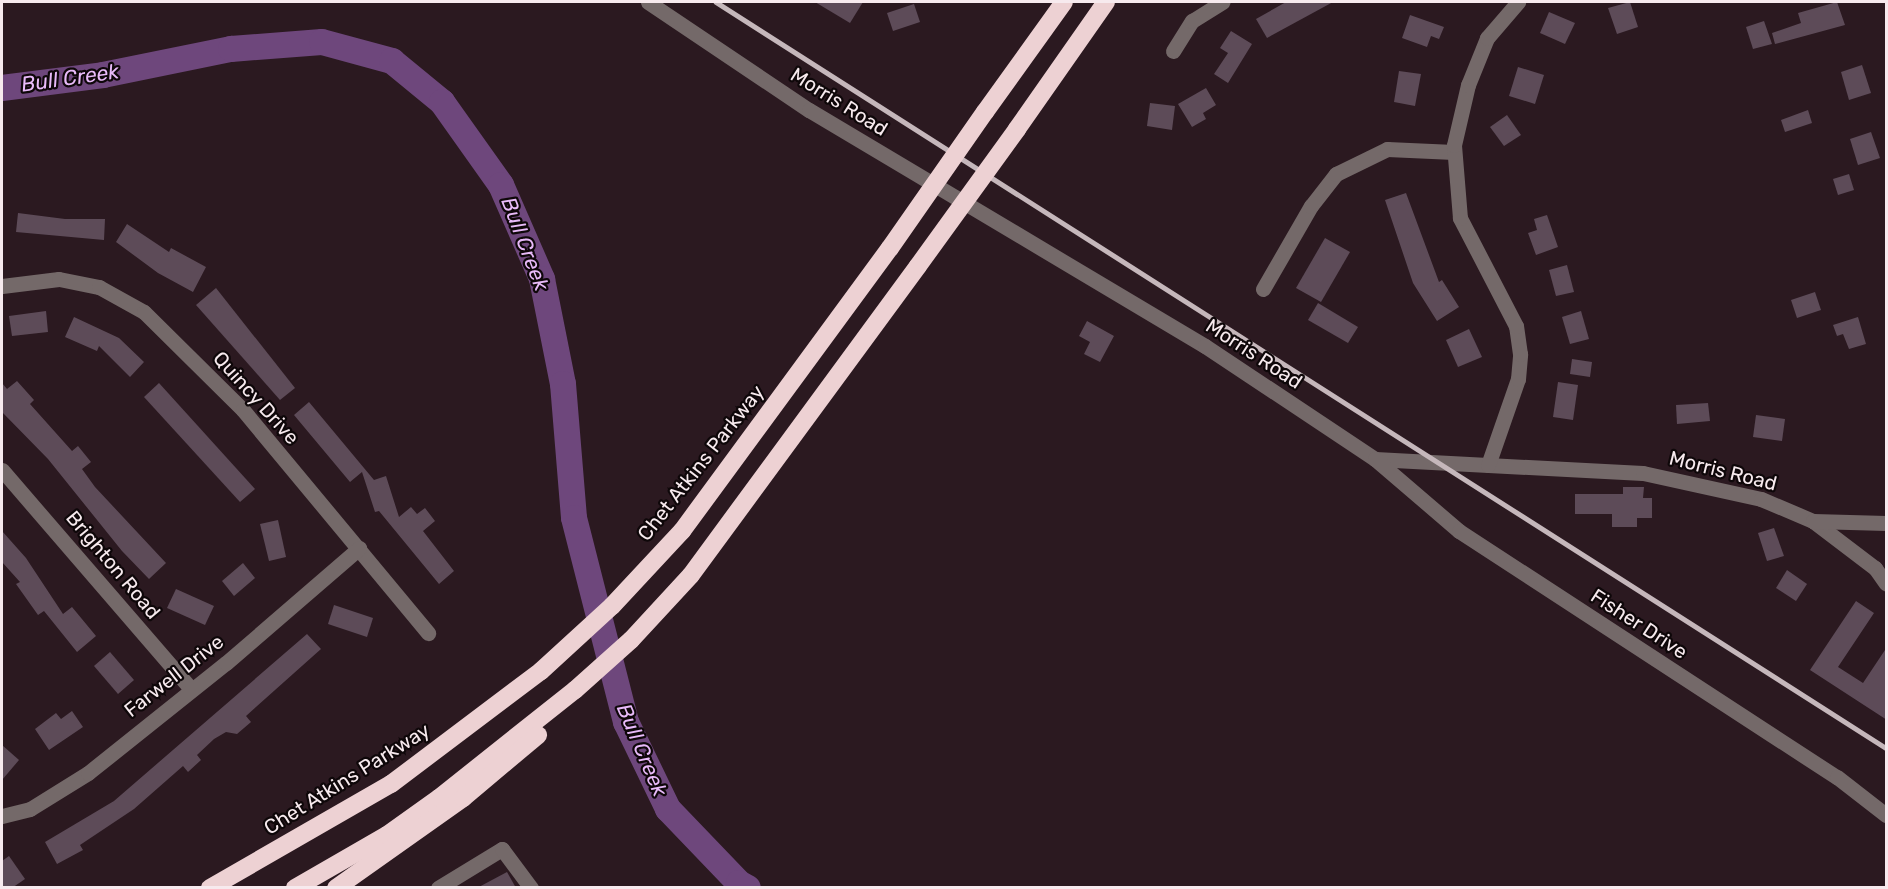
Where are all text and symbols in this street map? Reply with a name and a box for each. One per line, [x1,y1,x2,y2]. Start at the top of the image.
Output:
water label: Bull Creek [20,59,120,97]
street label: Morris Road [786,63,892,141]
water label: Bull Creek [496,194,554,294]
street label: Morris Road [1201,314,1307,394]
street label: Quincy Drive [208,346,304,450]
street label: Chet Atkins Parkway [633,380,769,546]
street label: Morris Road [1667,446,1779,496]
street label: Brighton Road [61,506,165,624]
street label: Fisher Drive [1586,584,1692,664]
street label: Farwell Drive [120,630,228,722]
water label: Bull Creek [611,700,673,800]
street label: Chet Atkins Parkway [259,718,435,840]

